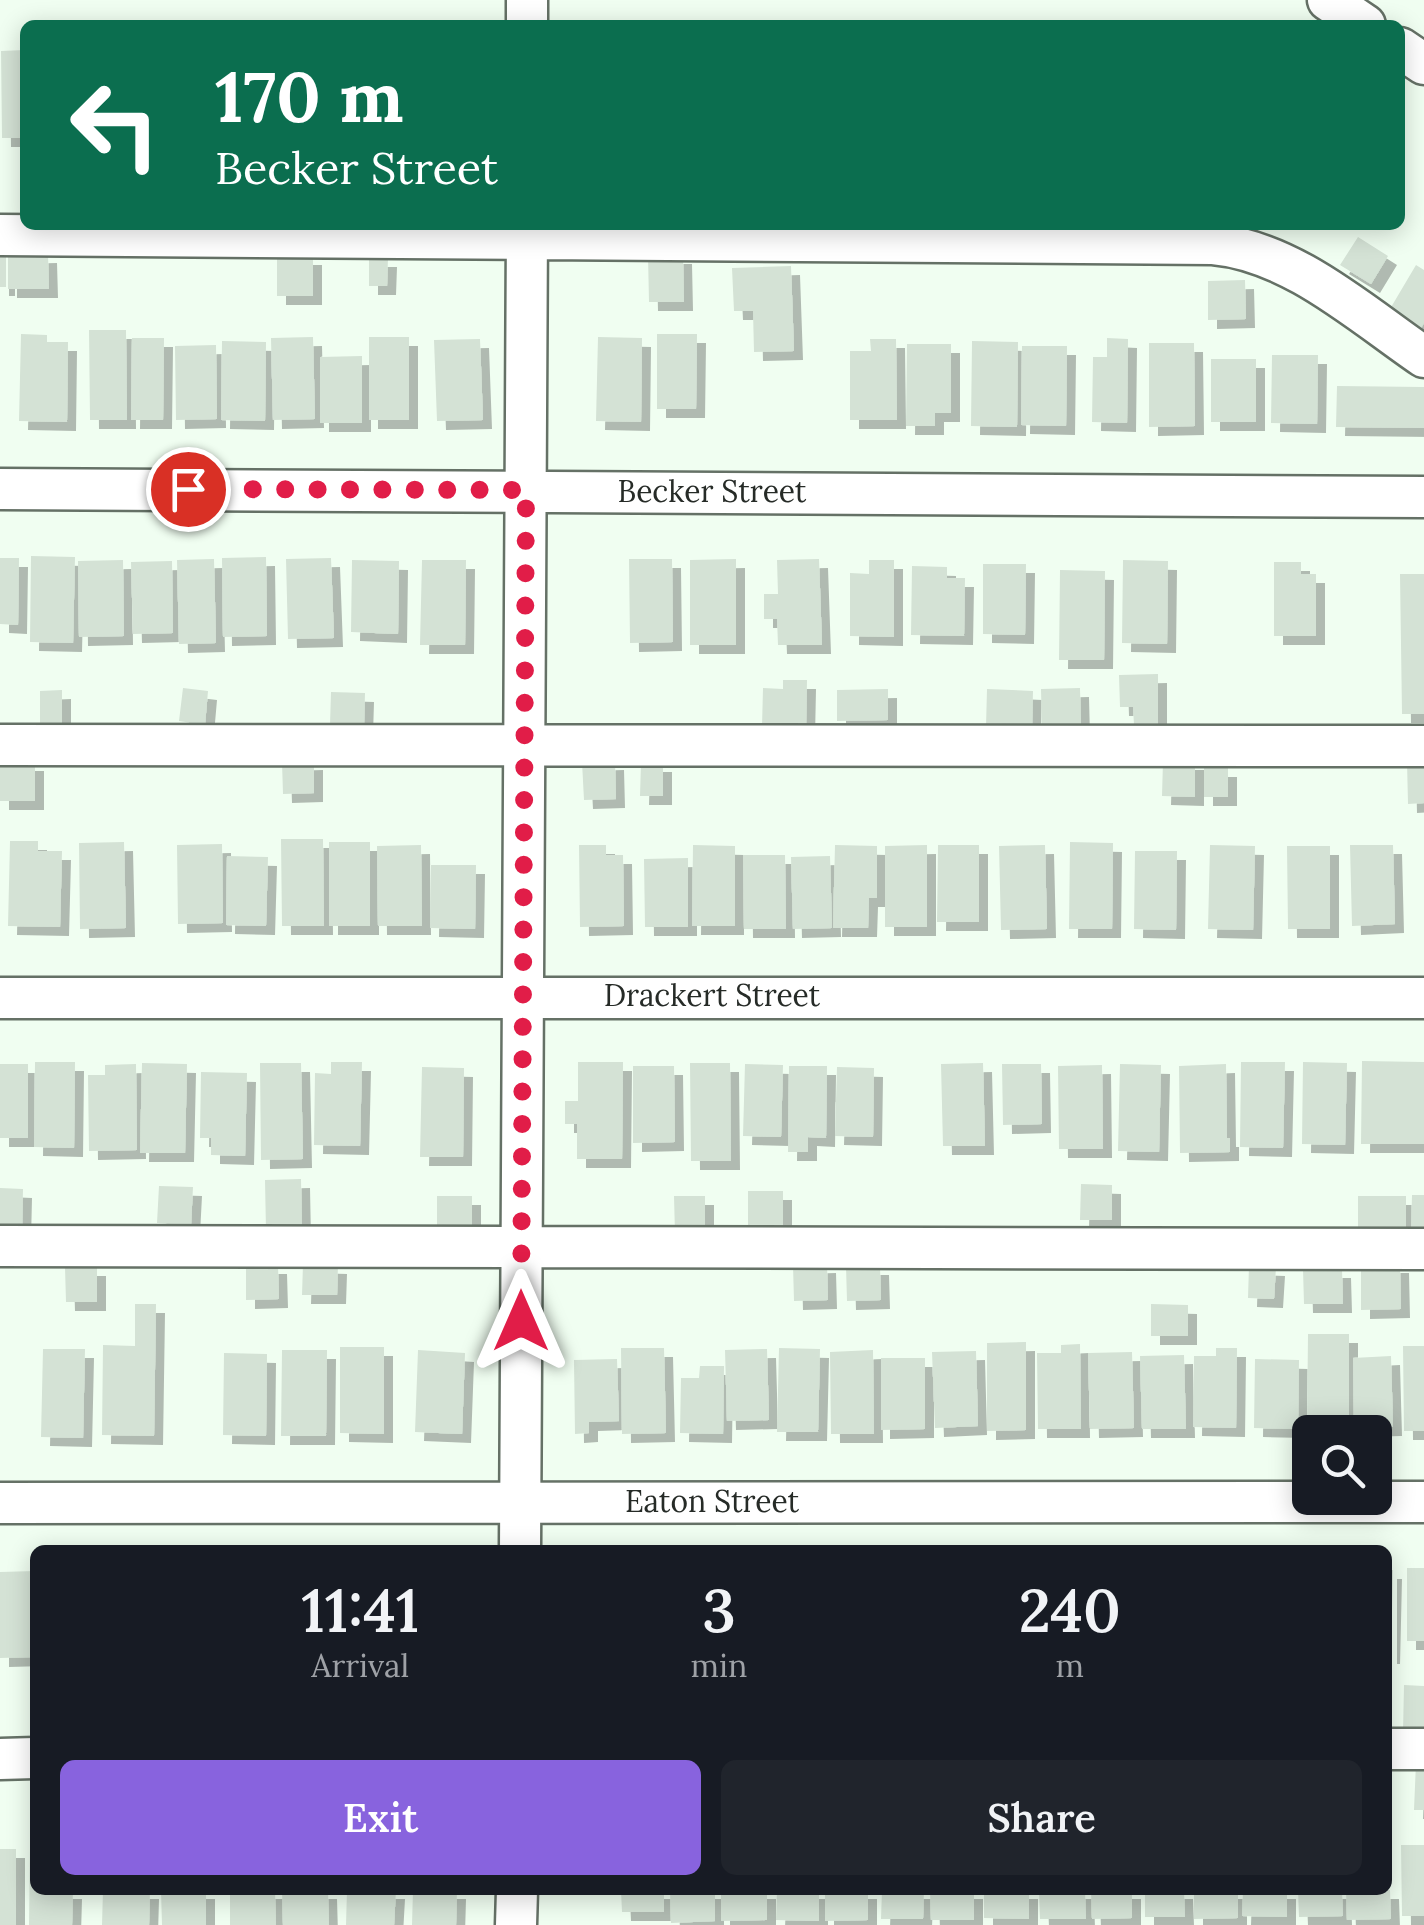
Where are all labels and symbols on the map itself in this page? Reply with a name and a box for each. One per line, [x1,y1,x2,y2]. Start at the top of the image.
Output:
pin [146,447,231,532]
street label: Becker Street [618,472,807,510]
street label: Drackert Street [604,976,821,1014]
position arrow [469,1269,573,1373]
street label: Eaton Street [625,1482,800,1520]

